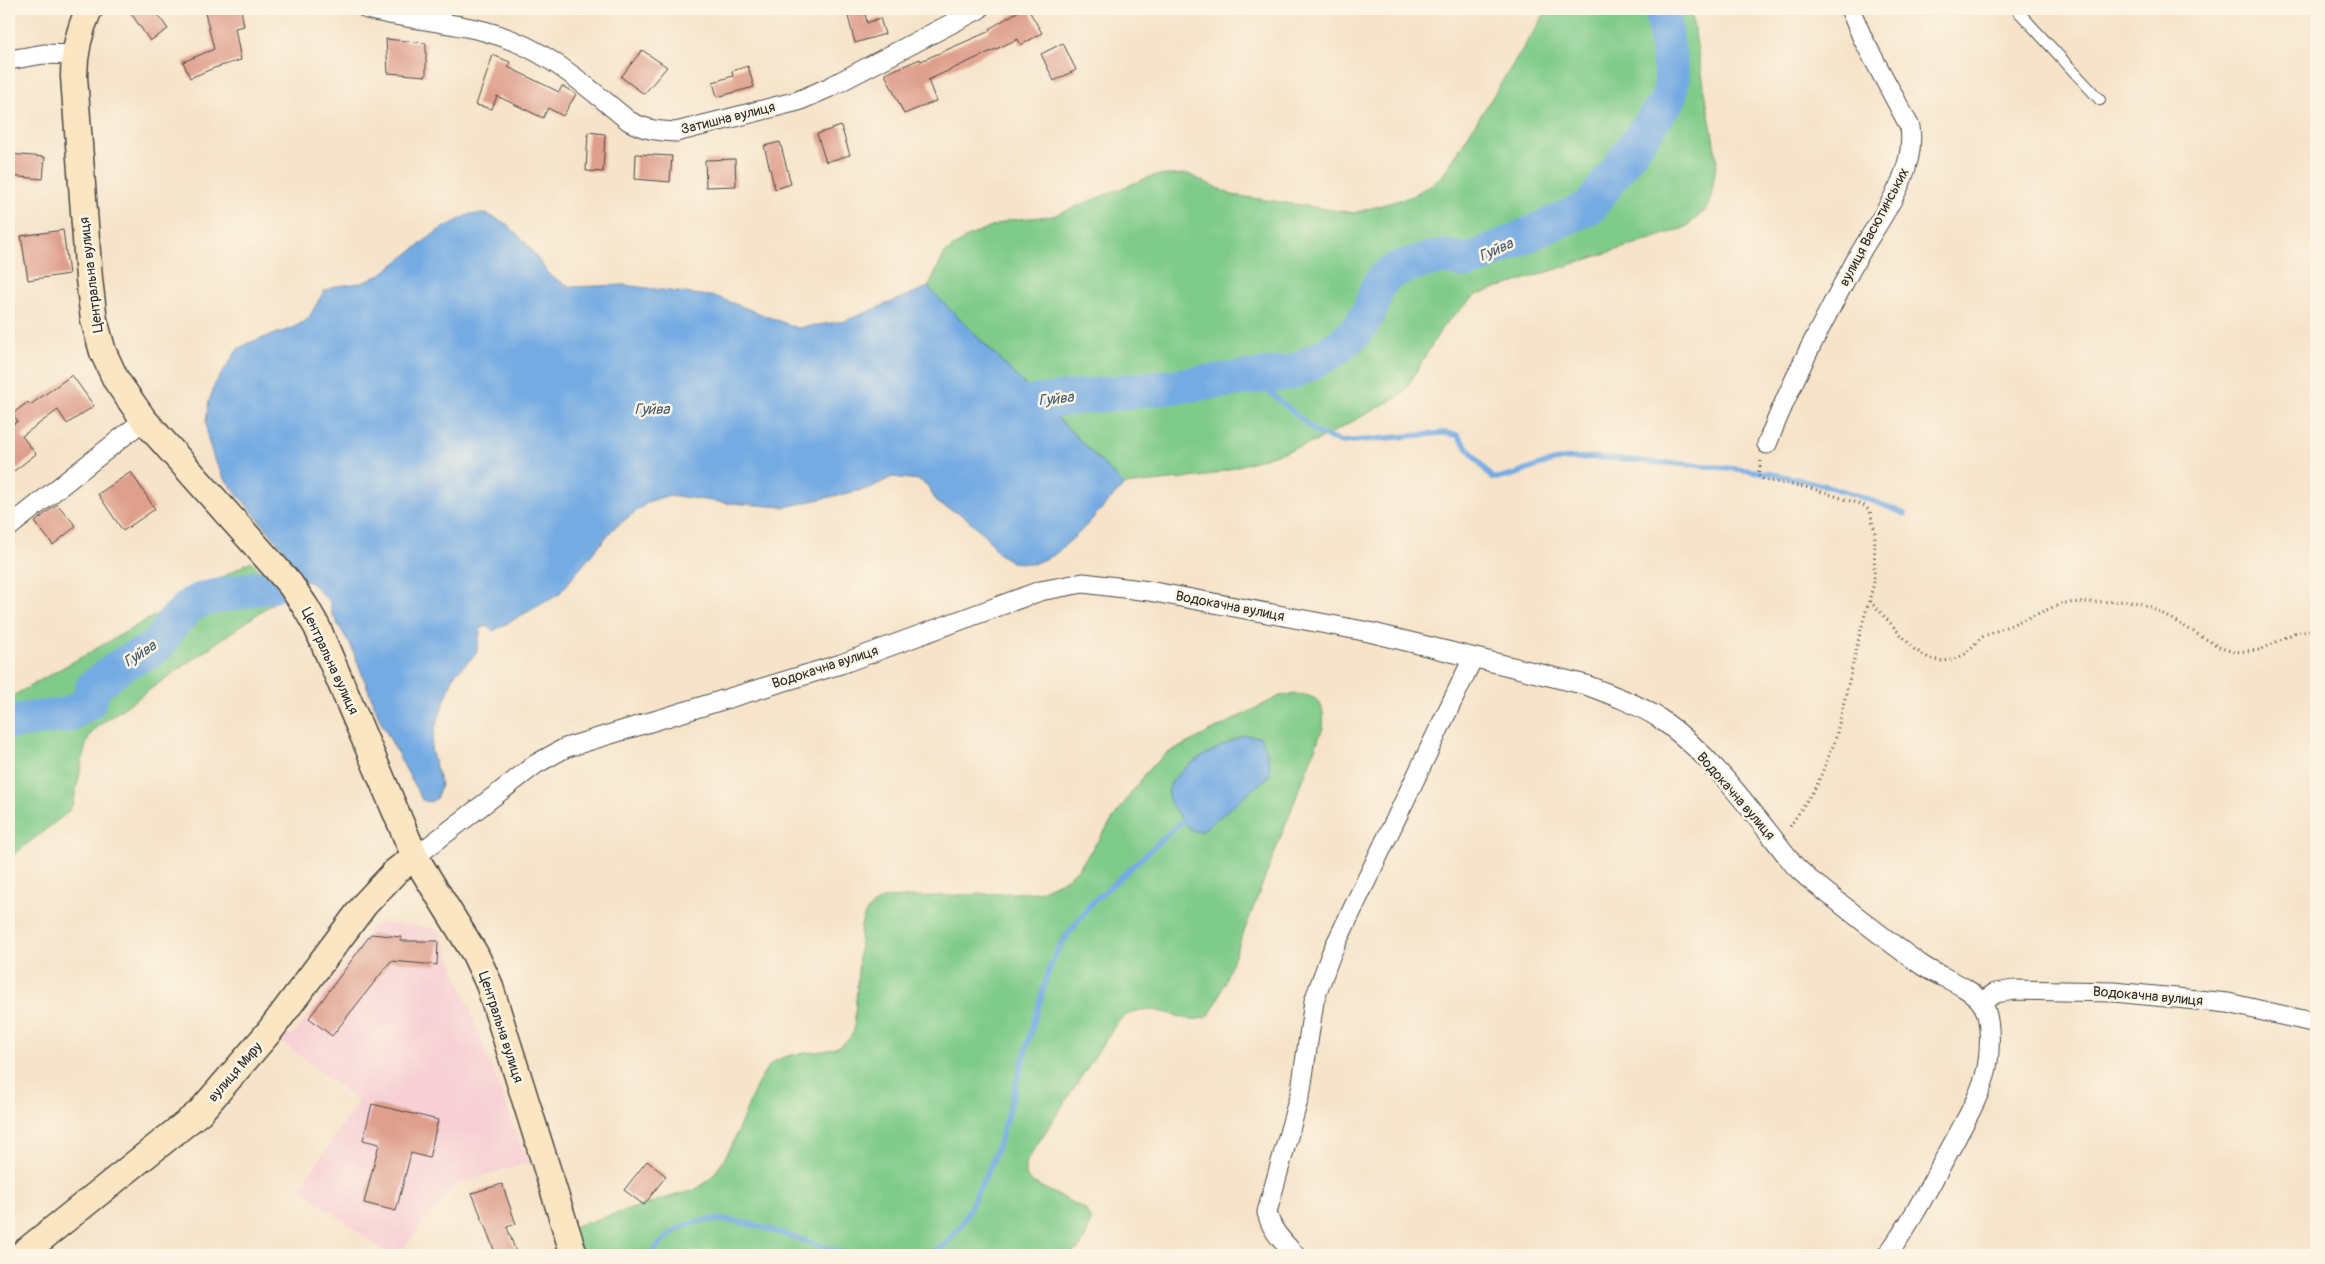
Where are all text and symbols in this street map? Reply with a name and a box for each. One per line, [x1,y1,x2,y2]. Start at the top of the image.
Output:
street label: Затишна вулиця [679,98,777,138]
street label: вулиця Васютинських [1836,165,1912,289]
street label: Центральна вулиця [75,216,107,334]
water label: Гуйва [1476,234,1517,266]
water label: Гуйва [1038,388,1075,410]
water label: Гуйва [634,400,671,419]
street label: Водокачна вулиця [1174,587,1286,625]
street label: Центральна вулиця [298,605,362,717]
water label: Гуйва [120,636,161,672]
street label: Водокачна вулиця [770,642,880,692]
street label: Водокачна вулиця [1693,749,1779,843]
street label: Центральна вулиця [475,969,527,1085]
street label: Водокачна вулиця [2092,983,2204,1009]
street label: вулиця Миру [204,1039,266,1105]

